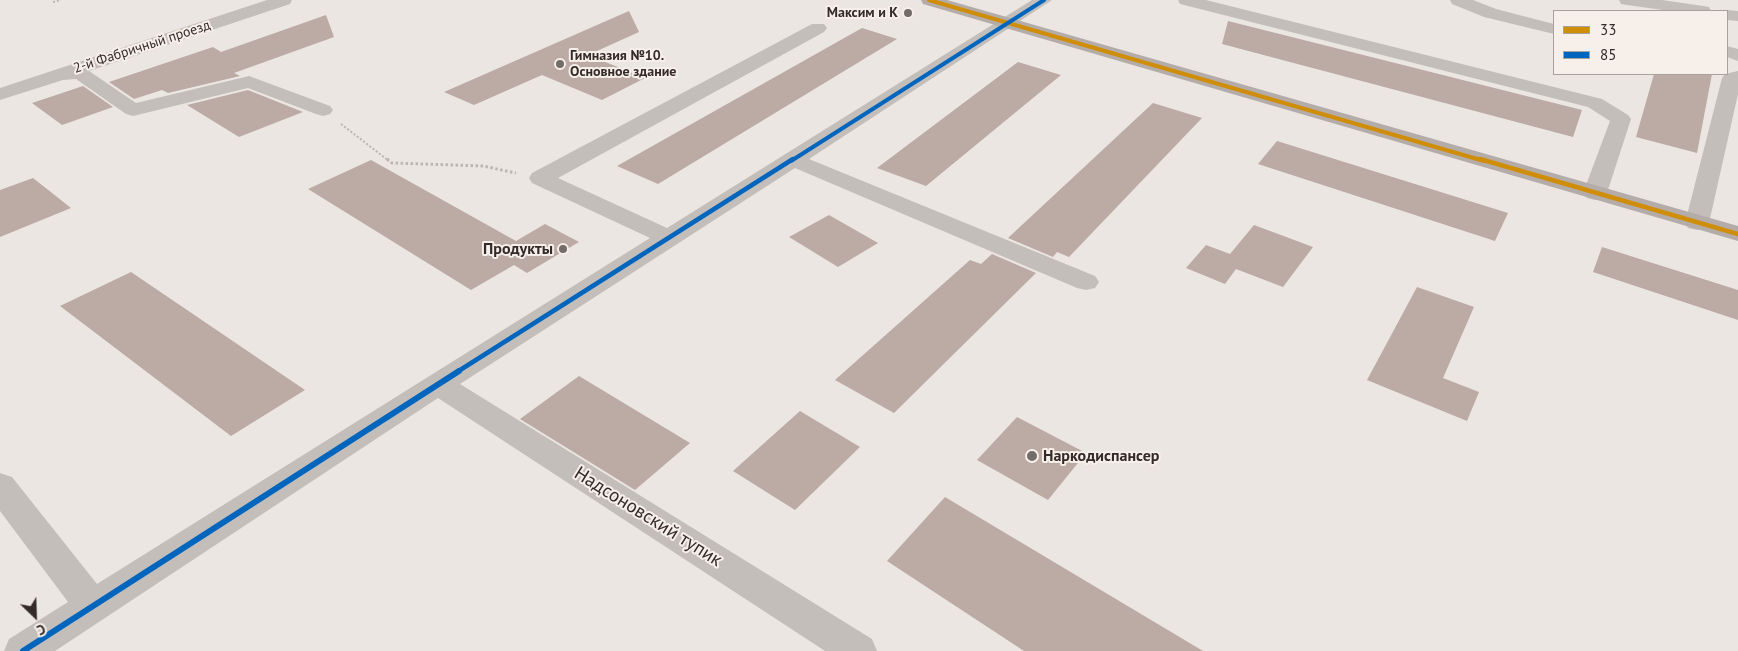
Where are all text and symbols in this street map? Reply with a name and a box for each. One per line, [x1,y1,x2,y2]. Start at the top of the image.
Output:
place label: Максим и К [827,5,898,21]
marker: Максим и К [902,7,914,19]
legend [1553,10,1728,75]
street label: 2-й Фабричный проезд [71,17,213,77]
text: 33 [1600,20,1616,39]
text: 85 [1600,45,1616,64]
place label: Гимназия №10. Основное здание [570,48,676,80]
marker: Гимназия №10. Основное здание [554,58,566,70]
place label: Продукты [483,239,553,259]
marker: Продукты [557,243,569,255]
place label: Наркодиспансер [1043,446,1159,466]
marker: Наркодиспансер [1025,449,1039,463]
street label: Надсоновский тупик [570,462,726,572]
north arrow [10,591,60,641]
text: С [34,620,48,640]

